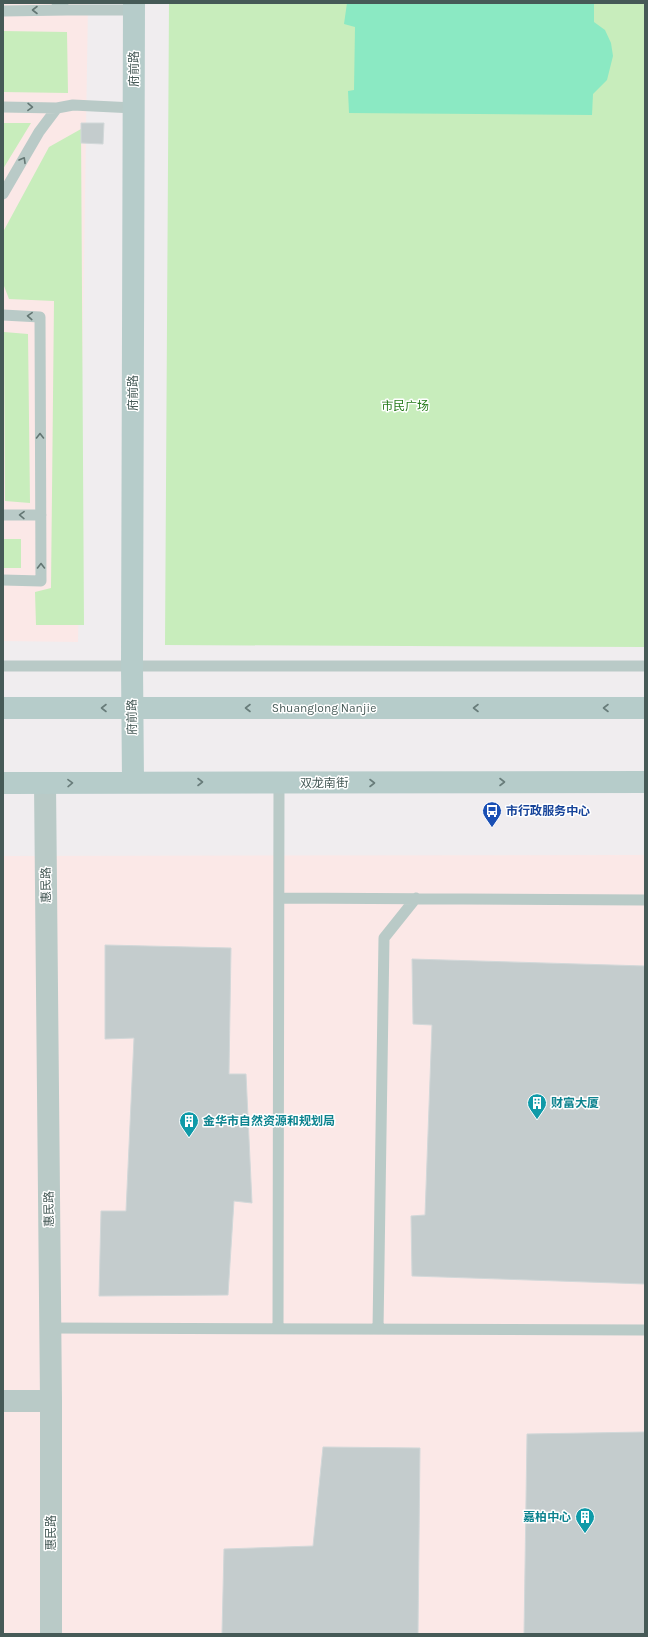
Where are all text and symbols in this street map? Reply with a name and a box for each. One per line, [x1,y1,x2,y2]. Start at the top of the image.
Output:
one-way arrow [32,6,38,14]
street label: 府前路 [127,51,141,87]
one-way arrow [27,103,33,111]
one-way arrow [18,157,25,165]
one-way arrow [27,312,33,321]
street label: 府前路 [126,375,140,411]
park label: 市民广场 [381,399,429,413]
one-way arrow [36,433,44,439]
one-way arrow [19,511,25,519]
one-way arrow [37,563,45,569]
street label: 府前路 [125,699,139,735]
street label: Shuanglong Nanjie [272,701,376,715]
one-way arrow [101,704,107,712]
one-way arrow [245,704,251,712]
one-way arrow [473,704,479,712]
one-way arrow [603,704,609,712]
street label: 双龙南街 [300,776,348,790]
one-way arrow [197,778,203,787]
one-way arrow [499,778,505,786]
one-way arrow [67,779,73,787]
one-way arrow [369,779,375,787]
bus stop icon: 市行政服务中心 [481,800,503,828]
place label: 市行政服务中心 [506,804,590,818]
street label: 惠民路 [39,867,53,903]
building icon: 财富大厦 [526,1092,548,1120]
place label: 财富大厦 [551,1096,599,1110]
building icon: 金华市自然资源和规划局 [178,1110,200,1138]
place label: 金华市自然资源和规划局 [203,1114,335,1128]
street label: 惠民路 [42,1191,56,1227]
building icon: 嘉柏中心 [574,1506,596,1534]
place label: 嘉柏中心 [523,1510,571,1524]
street label: 惠民路 [44,1515,58,1551]

